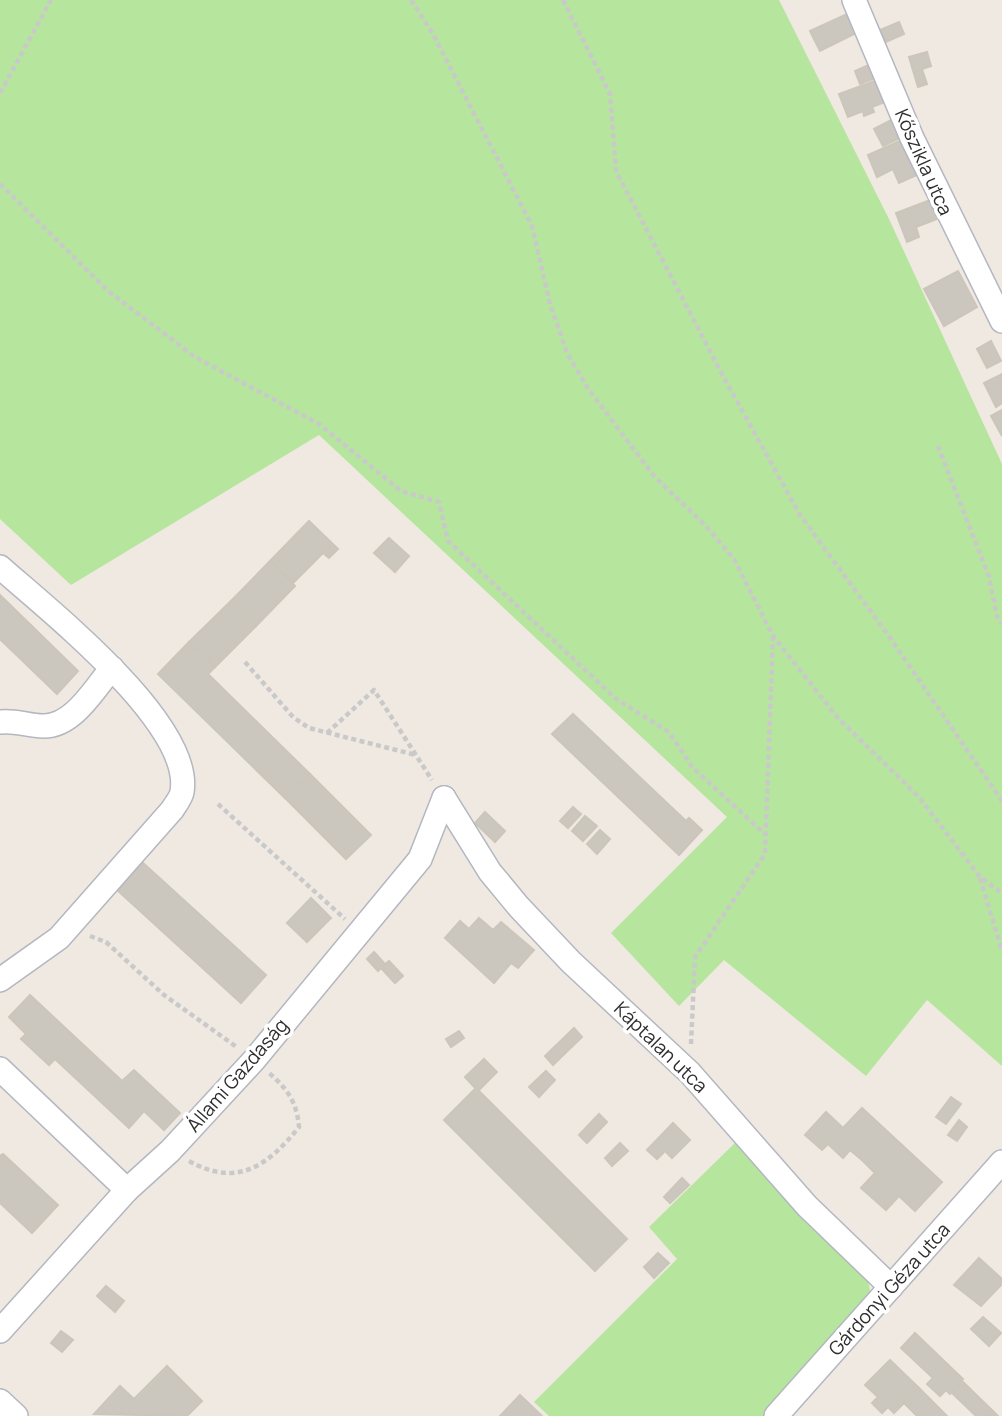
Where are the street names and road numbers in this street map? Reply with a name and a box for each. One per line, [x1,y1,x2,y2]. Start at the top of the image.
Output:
street label: Kőszikla utca [889,105,959,219]
street label: Káptalan utca [609,996,713,1098]
street label: Állami Gazdaság [180,1013,294,1137]
street label: Gárdonyi Géza utca [822,1217,956,1361]

